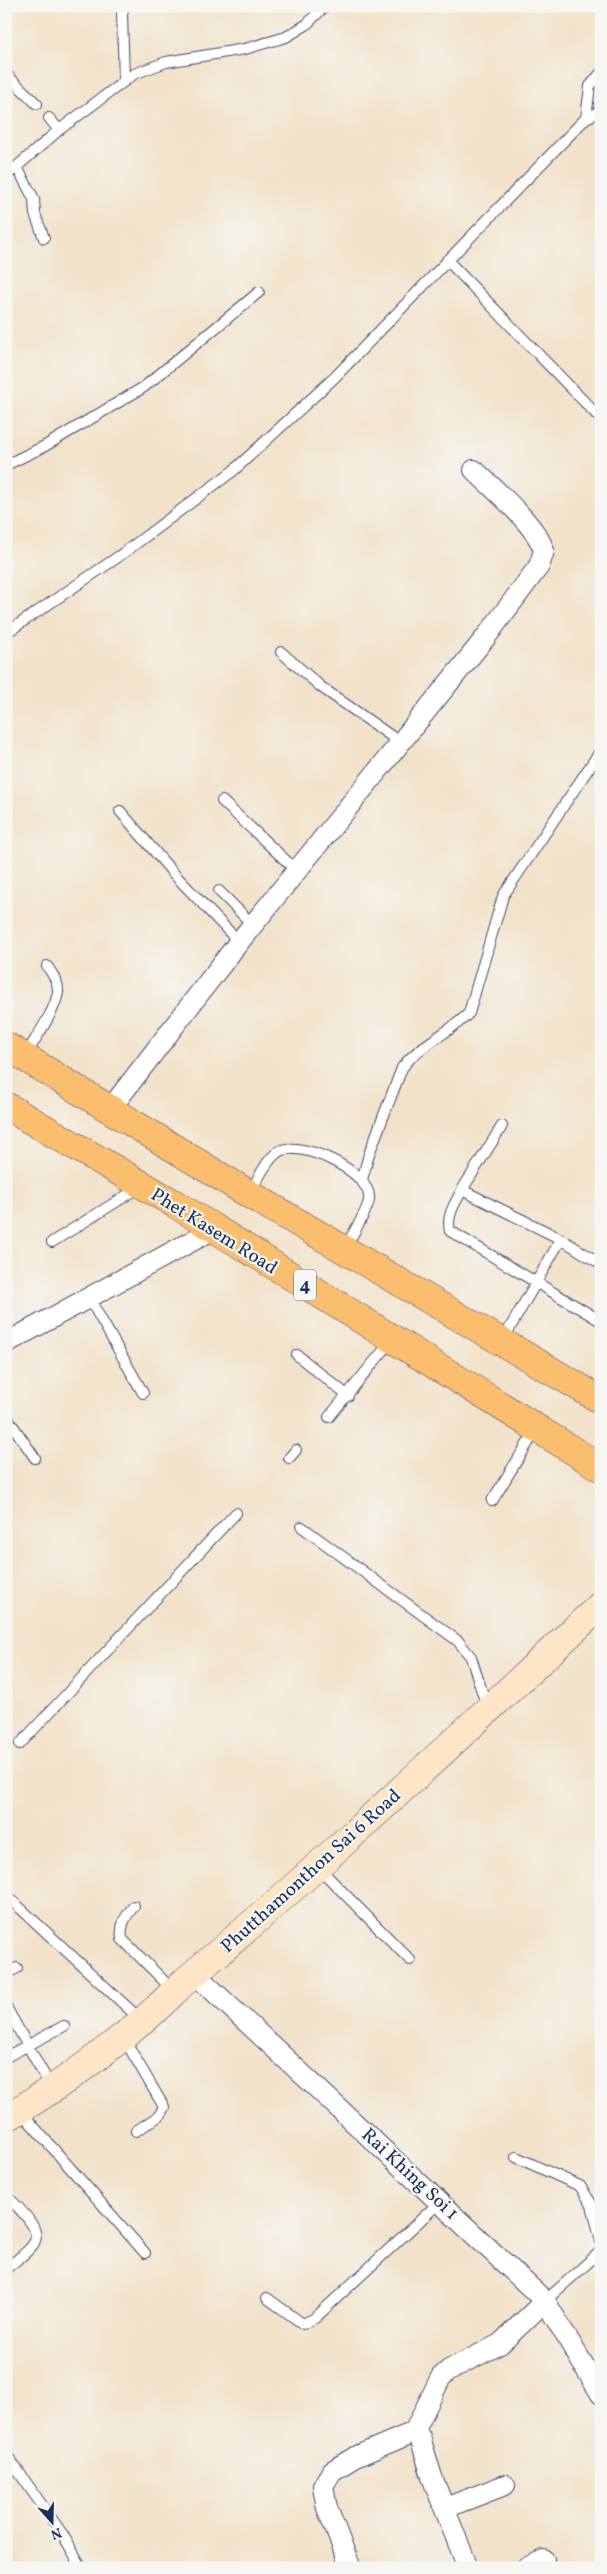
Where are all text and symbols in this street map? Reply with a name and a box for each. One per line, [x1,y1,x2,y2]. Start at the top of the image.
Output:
street label: Phet Kasem Road [146,1182,282,1281]
road number: 4 [294,1270,316,1300]
street label: Phutthamonthon Sai 6 Road [216,1783,407,1960]
street label: Rai Khing Soi 1 [355,2123,464,2226]
north arrow [28,2496,78,2546]
text: N [48,2522,64,2543]

